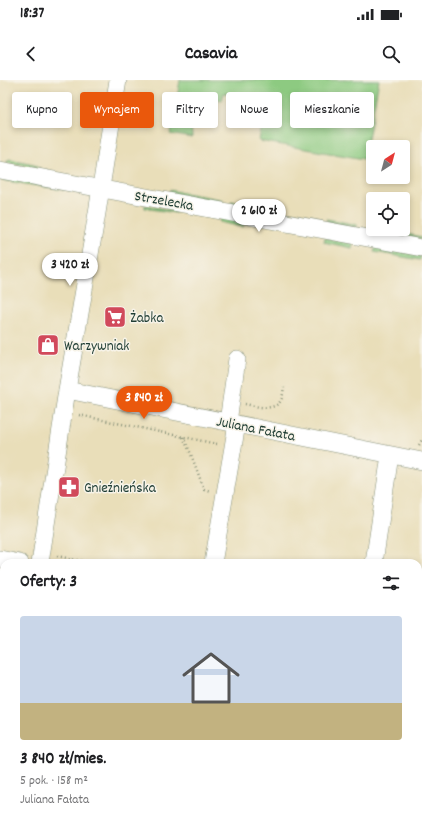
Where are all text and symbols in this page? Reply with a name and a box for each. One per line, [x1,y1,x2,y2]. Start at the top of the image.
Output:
text: 18:37 [20,3,44,25]
text: Casavia [185,42,237,67]
icon: back [20,43,42,65]
icon: search [380,43,402,65]
chip: Kupno [12,92,72,128]
chip: Wynajem [80,92,154,128]
chip: Filtry [162,92,218,128]
chip: Nowe [226,92,282,128]
chip: Mieszkanie [290,92,374,128]
north arrow [366,140,410,184]
map controls [366,140,410,236]
street label: Strzelecka [132,186,196,218]
button: locate [366,192,410,236]
pin: 2 610 zł [218,199,300,233]
text: 2 610 zł [241,202,277,221]
pin: 3 420 zł [29,253,111,287]
text: 3 420 zł [51,256,89,275]
supermarket icon: Żabka [102,304,128,330]
place label: Żabka [130,308,164,330]
shop icon: Warzywniak [35,332,61,358]
place label: Warzywniak [64,336,130,358]
pin: 3 840 zł [103,386,185,420]
text: 3 840 zł [125,389,163,408]
street label: Juliana Fałata [214,412,298,449]
pharmacy icon: Gnieźnieńska [56,474,82,500]
place label: Gnieźnieńska [84,478,157,500]
text: Oferty: 3 [20,571,77,595]
icon: filters [380,572,402,594]
icon: home [175,642,247,714]
text: 3 840 zł/mies. [20,748,106,772]
text: 5 pok. · 158 m² [20,772,88,791]
text: Juliana Fałata [20,791,89,810]

